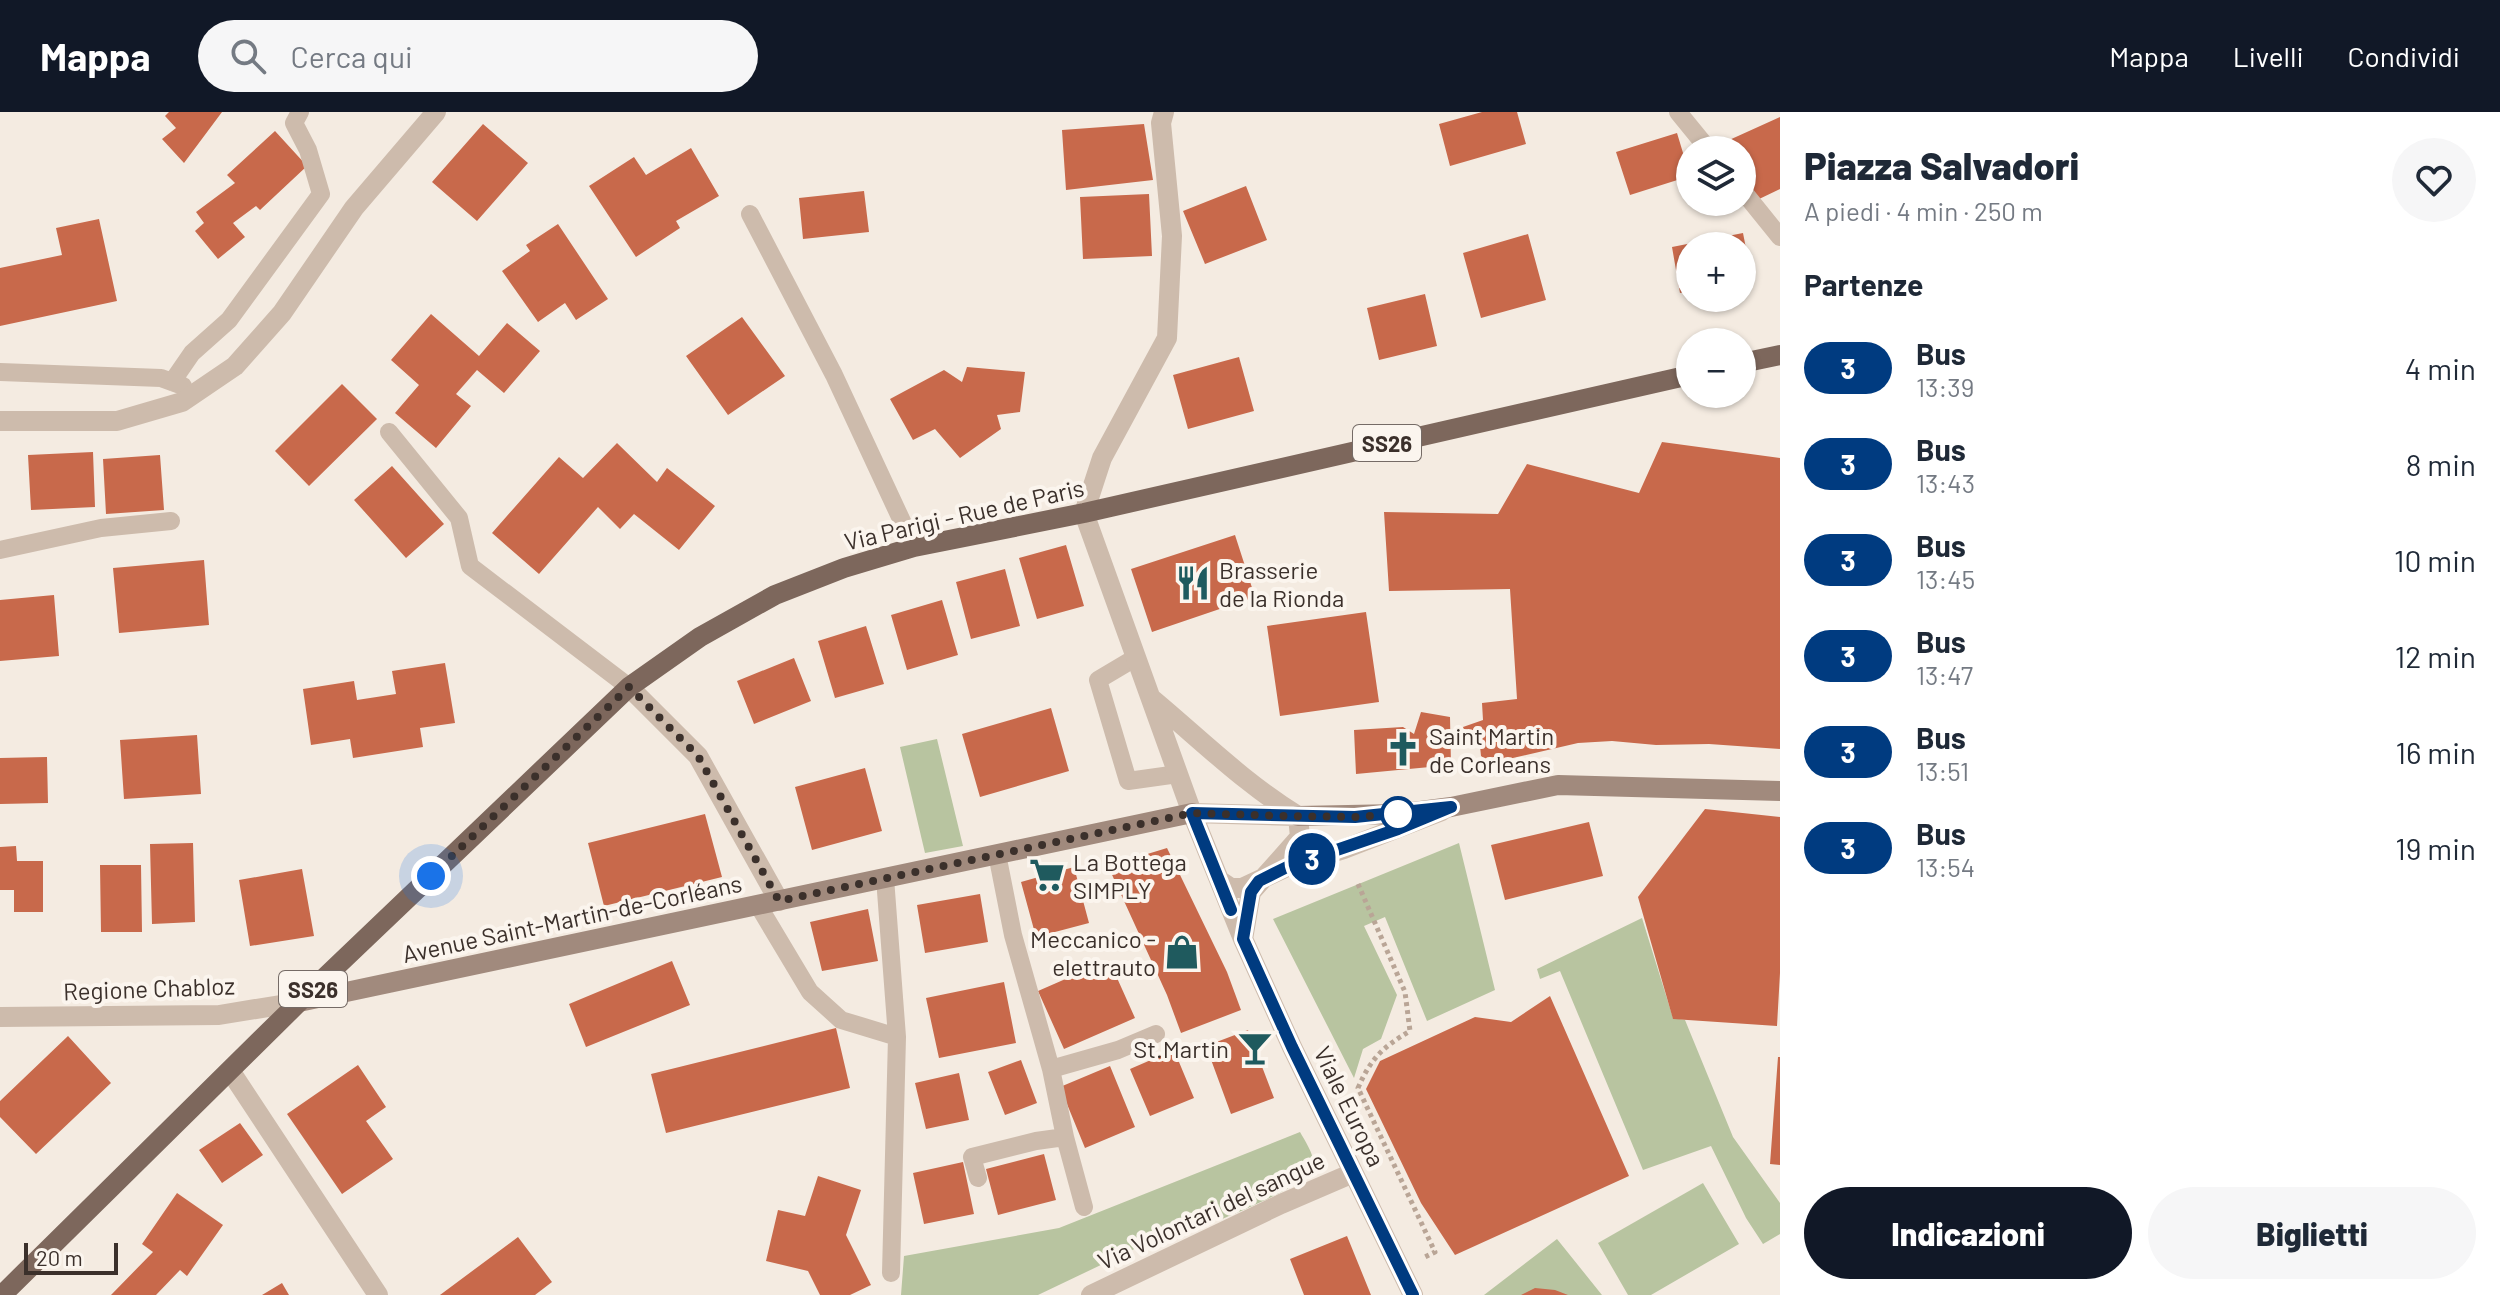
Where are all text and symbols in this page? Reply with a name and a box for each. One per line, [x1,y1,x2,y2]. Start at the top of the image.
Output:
search box [198,20,758,92]
text: Mappa [40,33,150,79]
icon: search [226,34,270,78]
text: Cerca qui [290,38,413,74]
text: Mappa [2109,39,2189,73]
text: Livelli [2233,39,2304,73]
text: Condividi [2348,39,2460,73]
map controls [1676,136,1756,408]
button: layers [1676,136,1756,216]
button: heart [2392,138,2476,222]
text: Piazza Salvadori [1804,142,2079,188]
text: A piedi · 4 min · 250 m [1804,195,2043,226]
button: + [1676,232,1756,312]
text: Partenze [1804,266,1923,302]
button: − [1676,328,1756,408]
text: Bus [1916,335,1966,371]
text: 4 min [2405,350,2476,386]
text: 3 [1840,351,1856,385]
text: 13:39 [1916,371,1974,402]
road number: SS26 [1353,425,1421,461]
text: Bus [1916,431,1966,467]
text: 8 min [2406,446,2476,482]
text: 3 [1840,447,1856,481]
text: 13:43 [1916,467,1975,498]
street label: Via Parigi - Rue de Paris [841,472,1087,556]
text: Bus [1916,527,1966,563]
text: 10 min [2394,542,2476,578]
text: 3 [1840,543,1856,577]
place label: Brasserie de la Rionda [1219,555,1344,612]
text: 13:45 [1916,563,1975,594]
restaurant icon: Brasserie de la Rionda [1174,564,1212,602]
text: Bus [1916,623,1966,659]
text: 12 min [2395,638,2476,674]
text: 3 [1840,639,1856,673]
text: 13:47 [1916,659,1973,690]
text: Bus [1916,719,1966,755]
place label: Saint Martin de Corleans [1429,721,1554,778]
church icon: Saint Martin de Corleans [1384,730,1422,768]
text: 16 min [2395,734,2476,770]
text: 3 [1840,735,1856,769]
text: 13:51 [1916,755,1969,786]
unlabelled marker [1381,797,1415,831]
text: Bus [1916,815,1966,851]
text: 19 min [2395,830,2476,866]
text: 3 [1840,831,1856,865]
line badge: 3 [1286,833,1338,885]
text: 3 [1304,842,1320,876]
place label: La Bottega SIMPLY [1073,847,1187,904]
text: 13:54 [1916,851,1975,882]
your location [411,856,451,896]
supermarket icon: La Bottega SIMPLY [1028,856,1066,894]
street label: Avenue Saint-Martin-de-Corléans [400,868,744,968]
place label: Meccanico - elettrauto [1030,924,1156,981]
shop icon: Meccanico - elettrauto [1163,933,1201,971]
street label: Regione Chabloz [63,971,235,1005]
road number: SS26 [279,971,347,1007]
bar icon: St.Martin [1236,1029,1274,1067]
place label: St.Martin [1133,1034,1229,1063]
street label: Viale Europa [1308,1041,1392,1171]
street label: Via Volontari del sangue [1093,1145,1329,1275]
button: Indicazioni [1804,1187,2132,1279]
button: Biglietti [2148,1187,2476,1279]
scale bar [24,1239,118,1275]
text: 20 m [36,1244,83,1270]

